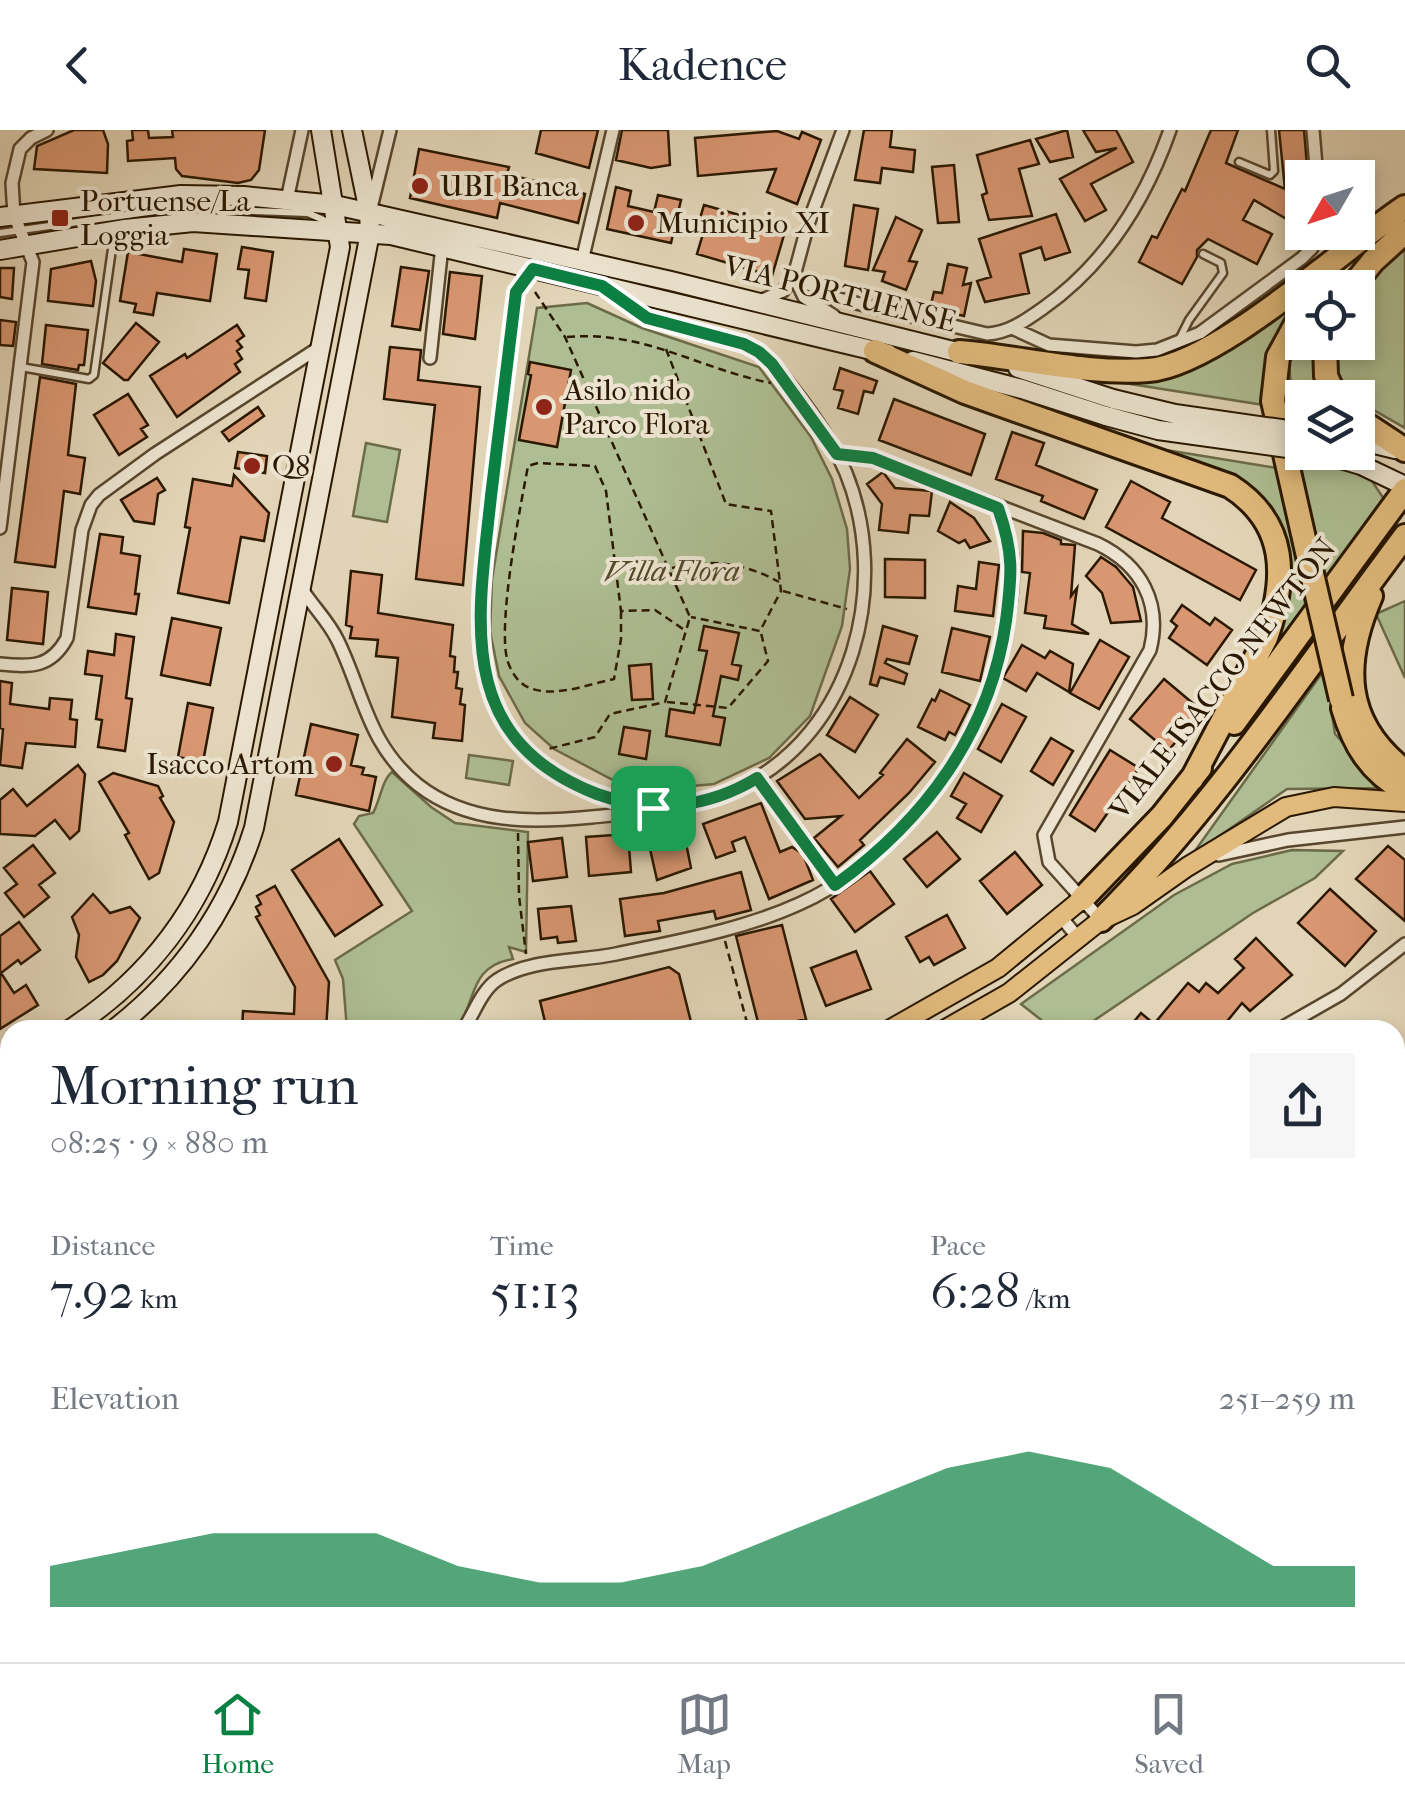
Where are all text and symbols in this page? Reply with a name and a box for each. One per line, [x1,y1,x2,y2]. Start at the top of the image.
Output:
icon: back [50,38,105,93]
icon: search [1300,38,1355,93]
text: Kadence [618,39,787,92]
north arrow [1285,160,1375,250]
map controls [1285,160,1375,470]
place label: UBI Banca [440,169,580,204]
marker: UBI Banca [409,175,431,197]
place label: Portuense/La Loggia [80,184,252,253]
place label: Municipio XI [656,206,830,241]
marker: Portuense/La Loggia [49,207,71,229]
marker: Municipio XI [625,212,647,234]
street label: VIA PORTUENSE [719,248,960,340]
button: locate [1285,270,1375,360]
place label: Asilo nido Parco Flora [563,373,710,442]
button: layers [1285,380,1375,470]
marker: Asilo nido Parco Flora [533,396,555,418]
place label: Q8 [272,449,310,484]
marker: Q8 [241,455,263,477]
street label: VIALE ISACCO NEWTON [1102,531,1344,827]
park label: Villa Flora [604,554,740,589]
place label: Isacco Artom [146,747,314,782]
marker: Isacco Artom [323,753,345,775]
pin [611,766,696,851]
icon: arrive [626,781,681,836]
button: share [1250,1053,1355,1158]
text: Morning run [50,1054,358,1118]
text: 08:25 · 9 × 880 m [50,1124,268,1161]
text: Distance [50,1229,155,1262]
text: Time [490,1229,554,1262]
text: Pace [930,1229,986,1262]
text: 7.92 [50,1262,134,1321]
text: 51:13 [490,1262,580,1321]
text: 6:28 [930,1262,1020,1321]
text: km [134,1282,178,1315]
text: /km [1020,1282,1071,1315]
text: Elevation [50,1380,179,1417]
text: 251–259 m [1219,1380,1355,1417]
tab: Home [201,1687,274,1780]
tab: Map [677,1687,732,1780]
tab: Saved [1134,1687,1204,1780]

